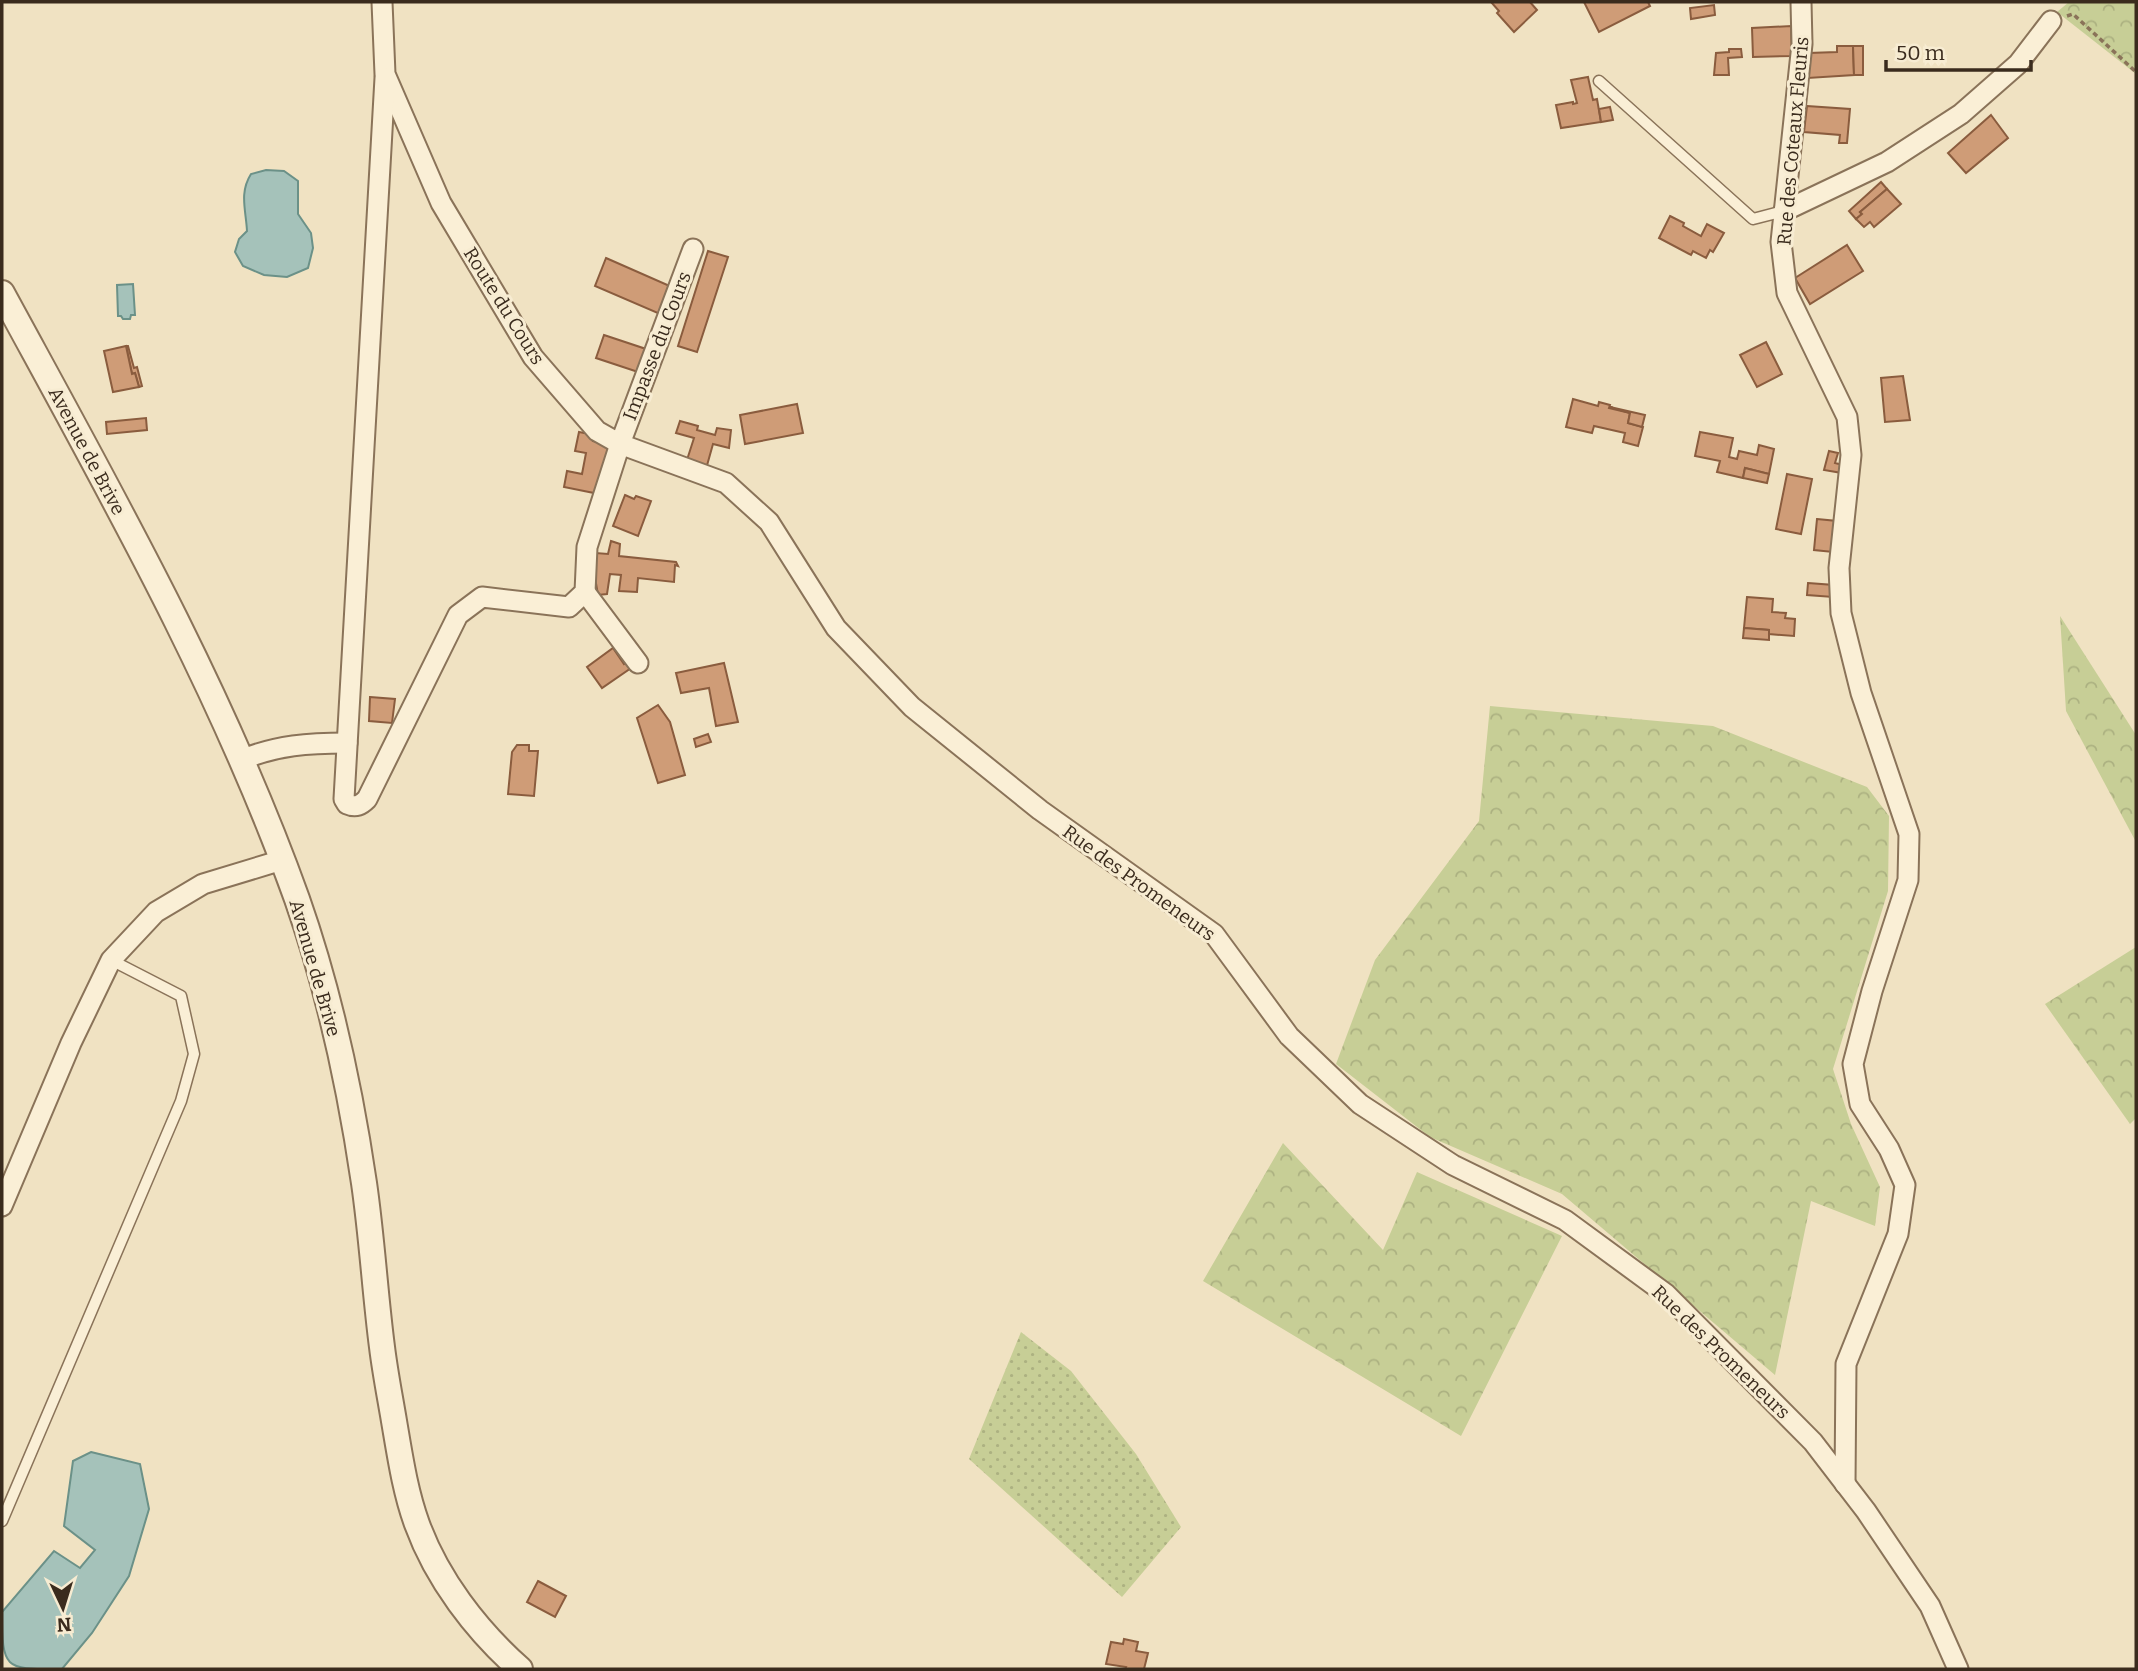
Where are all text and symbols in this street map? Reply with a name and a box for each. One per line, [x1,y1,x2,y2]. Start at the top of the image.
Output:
scale bar [1886,28,2031,72]
street label: Rue des Coteaux Fleuris [1772,36,1814,246]
text: 50 m [1896,40,1945,66]
street label: Route du Cours [459,243,549,369]
street label: Impasse du Cours [618,268,696,424]
street label: Avenue de Brive [44,383,130,519]
street label: Rue des Promeneurs [1058,820,1220,946]
street label: Avenue de Brive [284,897,346,1039]
street label: Rue des Promeneurs [1647,1280,1795,1424]
north arrow [28,1573,98,1643]
text: N [56,1612,72,1636]

